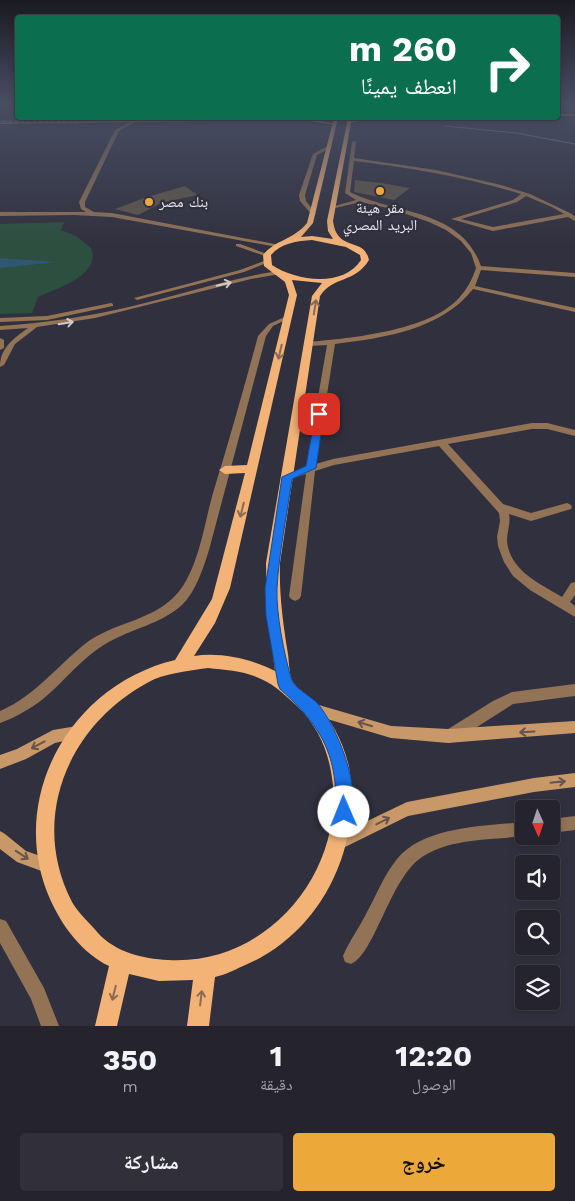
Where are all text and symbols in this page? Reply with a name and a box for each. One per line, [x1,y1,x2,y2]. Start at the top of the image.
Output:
text: 260 m [349,28,457,70]
icon: right [475,35,540,100]
text: انعطف يمينًا [361,74,457,99]
marker: مقر هيئة البريد المصري [374,185,386,197]
place label: بنك مصر [158,193,208,211]
marker: بنك مصر [143,196,155,208]
place label: مقر هيئة البريد المصري [343,199,417,237]
one-way arrow [215,278,231,288]
one-way arrow [310,300,320,316]
one-way arrow [58,317,74,327]
one-way arrow [275,343,284,359]
pin [298,393,340,435]
icon: arrive [305,400,333,428]
one-way arrow [237,501,247,517]
one-way arrow [358,719,374,729]
one-way arrow [519,727,535,737]
one-way arrow [31,741,46,751]
one-way arrow [549,777,565,787]
position arrow [317,785,369,837]
north arrow [515,800,560,845]
map controls [515,800,560,1010]
one-way arrow [375,816,390,825]
one-way arrow [15,849,29,860]
button: sound [515,855,560,900]
button: search [515,910,560,955]
button: layers [515,965,560,1010]
one-way arrow [108,985,118,1001]
one-way arrow [197,991,207,1007]
text: 1 [270,1038,283,1073]
text: 12:20 [395,1038,472,1073]
text: 350 [103,1042,157,1077]
text: دقيقة [260,1075,293,1094]
text: الوصول [412,1075,456,1094]
text: m [122,1077,138,1096]
button: مشاركة [20,1133,283,1191]
button: خروج [293,1133,555,1191]

